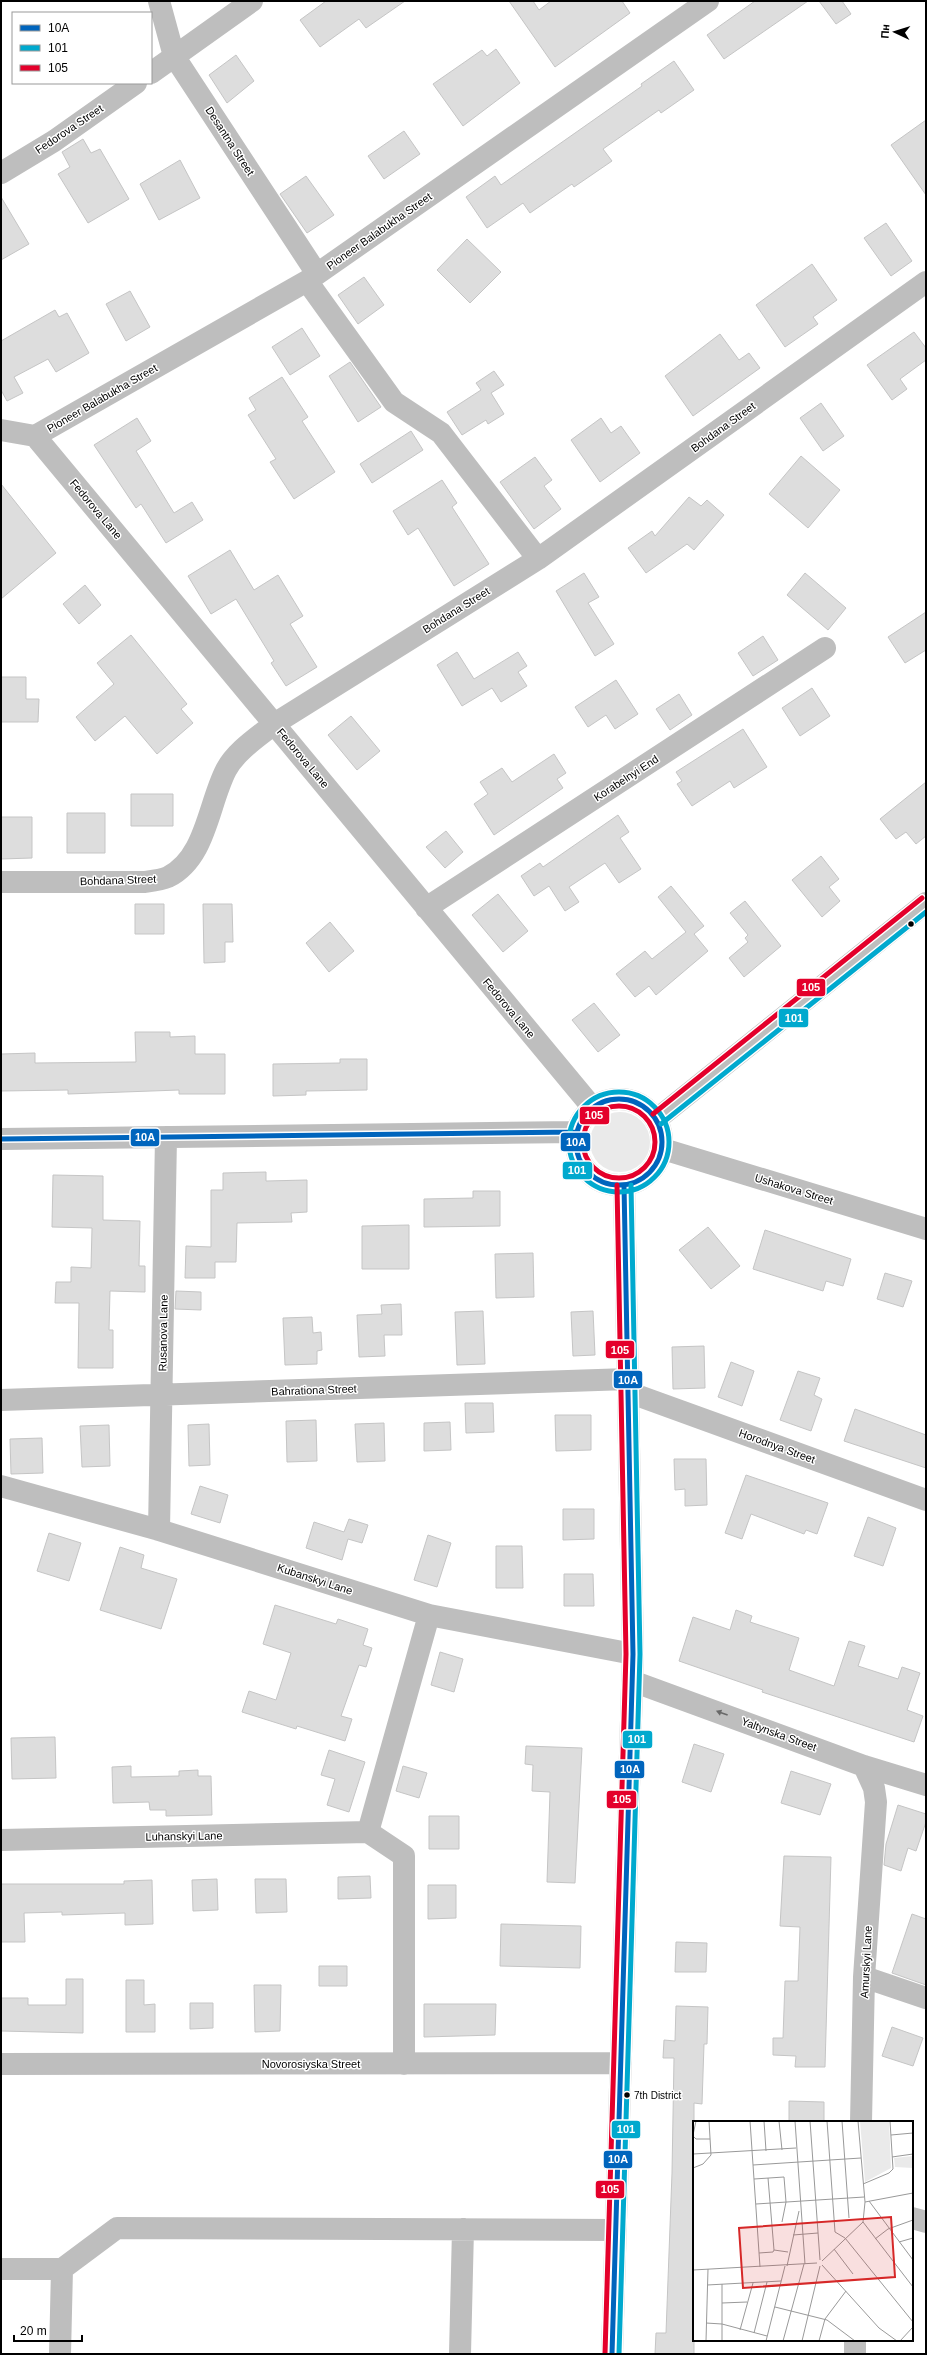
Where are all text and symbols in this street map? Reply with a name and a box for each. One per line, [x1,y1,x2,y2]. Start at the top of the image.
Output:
legend [12,12,152,84]
north arrow [875,12,915,52]
text: 10А [48,21,69,35]
text: Пн [879,24,892,39]
text: 101 [48,41,68,55]
text: 105 [48,61,68,75]
street label: Fedorova Street [33,102,105,156]
street label: Desantna Street [203,104,257,178]
street label: Pioneer Balabukha Street [324,190,434,272]
street label: Pioneer Balabukha Street [45,361,159,435]
street label: Bohdana Street [689,400,757,454]
street label: Fedorova Lane [68,477,124,541]
street label: Bohdana Street [420,585,492,635]
street label: Fedorova Lane [275,726,331,790]
street label: Korabelnyi End [591,753,661,803]
street label: Bohdana Street [80,873,156,887]
unlabelled marker [906,919,916,929]
street label: Fedorova Lane [481,976,537,1040]
line badge: 105 [796,978,826,997]
text: 105 [802,981,820,993]
line badge: 101 [778,1008,809,1028]
text: 101 [785,1012,803,1024]
line badge: 105 [579,1106,610,1125]
text: 105 [585,1109,603,1121]
line badge: 10А [130,1128,160,1147]
text: 10А [135,1131,155,1143]
line badge: 10А [560,1132,591,1152]
text: 10А [566,1136,586,1148]
line badge: 101 [562,1161,593,1180]
text: 101 [568,1164,586,1176]
street label: Ushakova Street [753,1171,835,1207]
street label: Rusanova Lane [156,1294,170,1372]
line badge: 105 [605,1340,635,1359]
text: 105 [611,1344,629,1356]
line badge: 10А [613,1370,643,1389]
text: 10А [618,1374,638,1386]
street label: Bahrationa Street [271,1383,357,1397]
street label: Horodnya Street [737,1427,817,1465]
street label: Kubanskyi Lane [276,1561,354,1597]
one-way arrow [716,1710,728,1716]
street label: Yaltynska Street [740,1715,818,1753]
line badge: 101 [622,1730,653,1749]
text: 101 [628,1733,646,1745]
line badge: 10А [614,1760,645,1779]
text: 10А [620,1763,640,1775]
line badge: 105 [606,1790,637,1809]
text: 105 [613,1793,631,1805]
street label: Luhanskyi Lane [145,1829,223,1843]
street label: Amurskyi Lane [858,1925,874,1999]
street label: Novorosiyska Street [262,2058,360,2070]
marker: 7th District [622,2090,632,2100]
place label: 7th District [634,2090,681,2101]
line badge: 101 [611,2120,641,2139]
inset map [693,2121,913,2341]
text: 101 [617,2123,635,2135]
line badge: 10А [603,2150,633,2169]
text: 10А [608,2153,628,2165]
line badge: 105 [595,2180,625,2199]
text: 105 [601,2183,619,2195]
scale bar [14,2317,82,2343]
text: 20 m [20,2324,47,2338]

